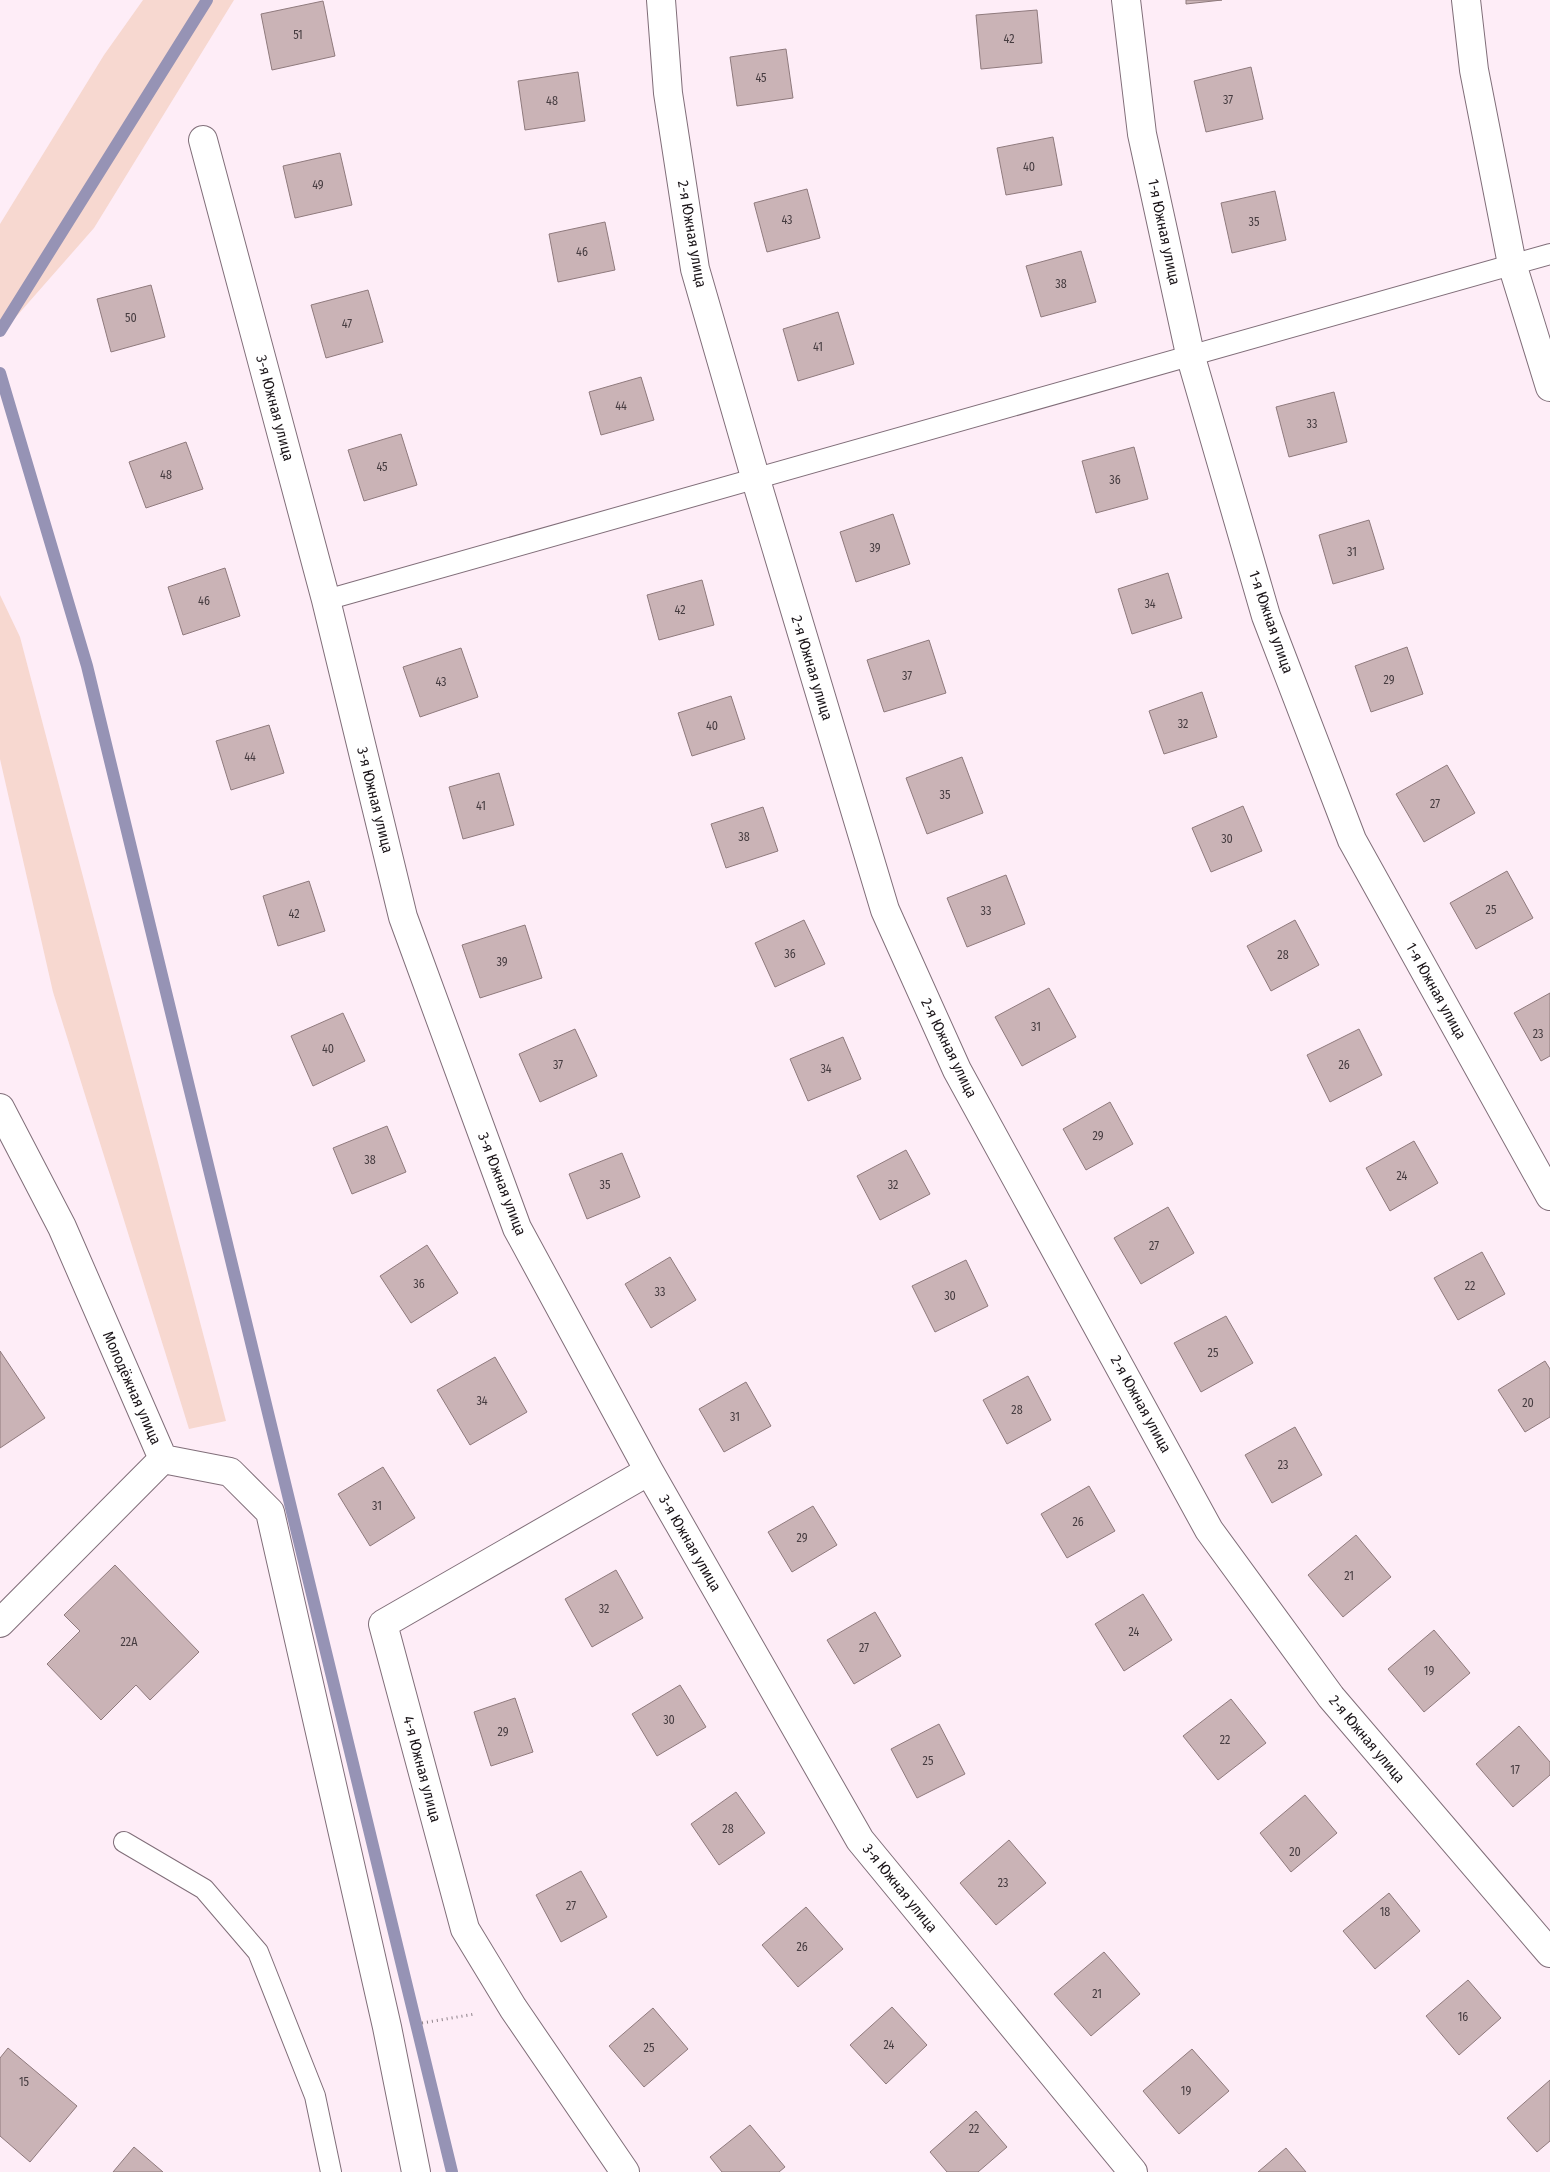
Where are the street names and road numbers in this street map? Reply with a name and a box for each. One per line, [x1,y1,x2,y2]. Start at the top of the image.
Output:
street label: 1-я Южная улица [1144,177,1184,287]
street label: 2-я Южная улица [674,179,710,289]
street label: 3-я Южная улица [252,353,298,463]
street label: 1-я Южная улица [1245,568,1297,676]
street label: 2-я Южная улица [788,613,836,723]
street label: 3-я Южная улица [353,745,397,855]
street label: 1-я Южная улица [1402,940,1470,1042]
street label: 2-я Южная улица [917,995,981,1101]
street label: 3-я Южная улица [474,1130,530,1238]
street label: Молодёжная улица [99,1329,165,1447]
street label: 2-я Южная улица [1107,1352,1175,1456]
street label: 3-я Южная улица [655,1491,725,1595]
street label: 2-я Южная улица [1325,1692,1409,1786]
street label: 4-я Южная улица [399,1714,445,1824]
street label: 3-я Южная улица [859,1840,941,1936]

